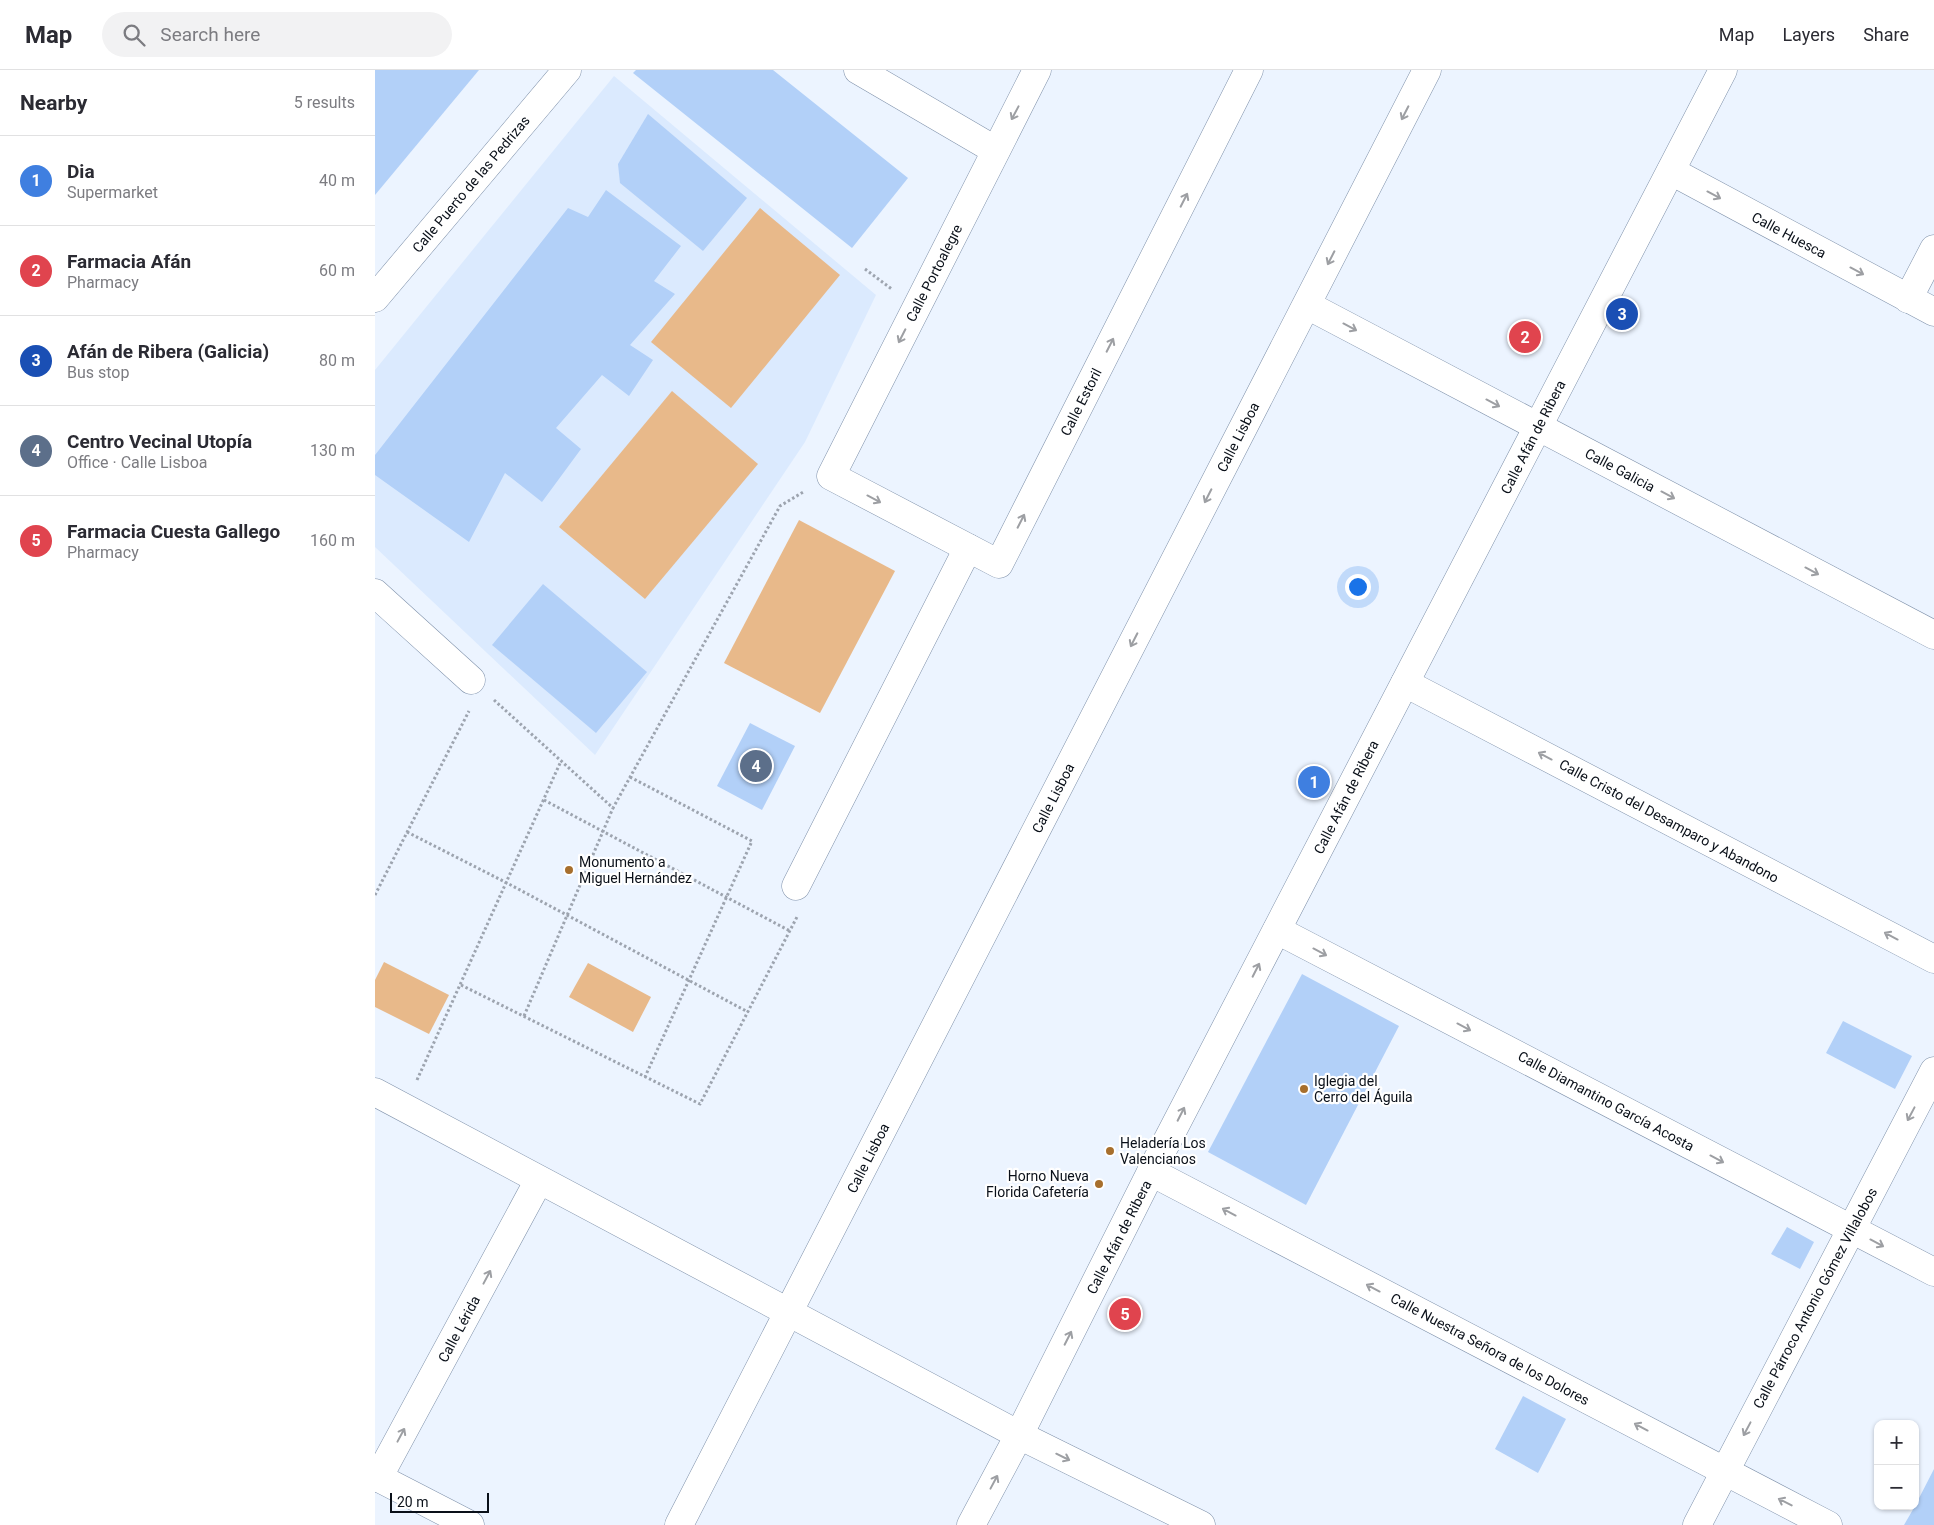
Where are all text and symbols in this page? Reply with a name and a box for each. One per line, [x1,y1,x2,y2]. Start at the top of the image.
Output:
search box [102,12,452,57]
text: Map [25,21,72,49]
icon: search [120,21,148,49]
text: Search here [160,23,260,46]
text: Map [1719,24,1754,45]
text: Layers [1782,24,1835,45]
text: Share [1863,24,1909,45]
text: Nearby [20,91,87,115]
text: 5 results [294,93,355,112]
one-way arrow [1010,105,1019,120]
one-way arrow [1400,106,1410,121]
street label: Calle Puerto de las Pedrizas [409,112,533,256]
text: Dia [67,160,95,183]
text: 1 [31,171,41,190]
text: 40 m [319,171,355,190]
text: Supermarket [67,183,158,202]
one-way arrow [1706,190,1720,200]
one-way arrow [1180,193,1189,208]
street label: Calle Huesca [1749,209,1829,261]
street label: Calle Portoalegre [903,222,965,324]
text: Farmacia Afán [67,250,191,273]
one-way arrow [1326,250,1335,265]
text: 2 [31,261,41,280]
text: 60 m [319,261,355,280]
one-way arrow [1849,267,1864,277]
text: Pharmacy [67,273,139,292]
pin: 3 [1606,295,1638,333]
pin: 2 [1509,318,1541,356]
one-way arrow [1342,322,1357,332]
one-way arrow [897,328,906,343]
one-way arrow [1106,338,1115,353]
text: Afán de Ribera (Galicia) [67,340,269,363]
text: 3 [31,351,41,370]
text: 80 m [319,351,355,370]
text: Bus stop [67,363,129,382]
street label: Calle Estoril [1057,366,1105,438]
street label: Calle Afán de Ribera [1497,377,1569,497]
one-way arrow [1486,398,1501,408]
street label: Calle Lisboa [1214,399,1262,475]
text: Centro Vecinal Utopía [67,430,252,453]
text: 4 [31,441,41,460]
text: 130 m [310,441,355,460]
street label: Calle Galicia [1582,445,1658,495]
text: Office · Calle Lisboa [67,453,208,472]
one-way arrow [1203,488,1212,503]
one-way arrow [1660,491,1675,500]
one-way arrow [867,494,882,504]
one-way arrow [1017,514,1026,529]
text: Farmacia Cuesta Gallego [67,520,280,543]
text: 5 [31,531,41,550]
text: 160 m [310,531,355,550]
text: Pharmacy [67,543,139,562]
one-way arrow [1804,567,1819,576]
your location [1345,574,1371,600]
one-way arrow [1129,633,1139,648]
street label: Calle Afán de Ribera [1310,737,1382,857]
pin: 4 [740,747,772,785]
one-way arrow [1538,751,1553,760]
street label: Calle Cristo del Desamparo y Abandono [1556,756,1782,886]
street label: Calle Lisboa [1029,760,1077,836]
pin: 1 [1298,763,1330,801]
place label: Monumento a Miguel Hernández [579,854,692,886]
marker: Monumento a Miguel Hernández [563,864,575,876]
one-way arrow [1884,931,1899,940]
one-way arrow [1313,947,1328,957]
one-way arrow [1252,963,1261,978]
one-way arrow [1457,1022,1472,1032]
street label: Calle Diamantino García Acosta [1515,1048,1697,1154]
place label: Iglegia del Cerro del Águila [1314,1073,1413,1105]
marker: Iglegia del Cerro del Águila [1298,1083,1310,1095]
one-way arrow [1906,1106,1915,1121]
one-way arrow [1176,1107,1186,1122]
street label: Calle Lisboa [844,1120,892,1196]
place label: Heladería Los Valencianos [1120,1135,1206,1167]
marker: Heladería Los Valencianos [1104,1145,1116,1157]
one-way arrow [1709,1155,1724,1164]
place label: Horno Nueva Florida Cafetería [986,1168,1089,1200]
street label: Calle Afán de Ribera [1083,1177,1155,1297]
marker: Horno Nueva Florida Cafetería [1093,1178,1105,1190]
street label: Calle Párroco Antonio Gómez Villalobos [1750,1185,1880,1411]
one-way arrow [1222,1207,1236,1217]
one-way arrow [1869,1238,1883,1248]
one-way arrow [482,1269,492,1284]
one-way arrow [1365,1283,1380,1293]
street label: Calle Nuestra Señora de los Dolores [1388,1290,1592,1408]
street label: Calle Lérida [435,1293,483,1365]
pin: 5 [1109,1295,1141,1333]
one-way arrow [1063,1330,1073,1345]
map controls [1874,1420,1919,1510]
button: + [1874,1420,1919,1465]
one-way arrow [1742,1421,1751,1436]
one-way arrow [1634,1422,1649,1431]
one-way arrow [397,1428,406,1443]
one-way arrow [1055,1453,1070,1462]
button: − [1874,1465,1919,1510]
one-way arrow [990,1475,999,1490]
scale bar [390,1490,489,1513]
text: 20 m [397,1494,429,1510]
one-way arrow [1778,1497,1793,1507]

